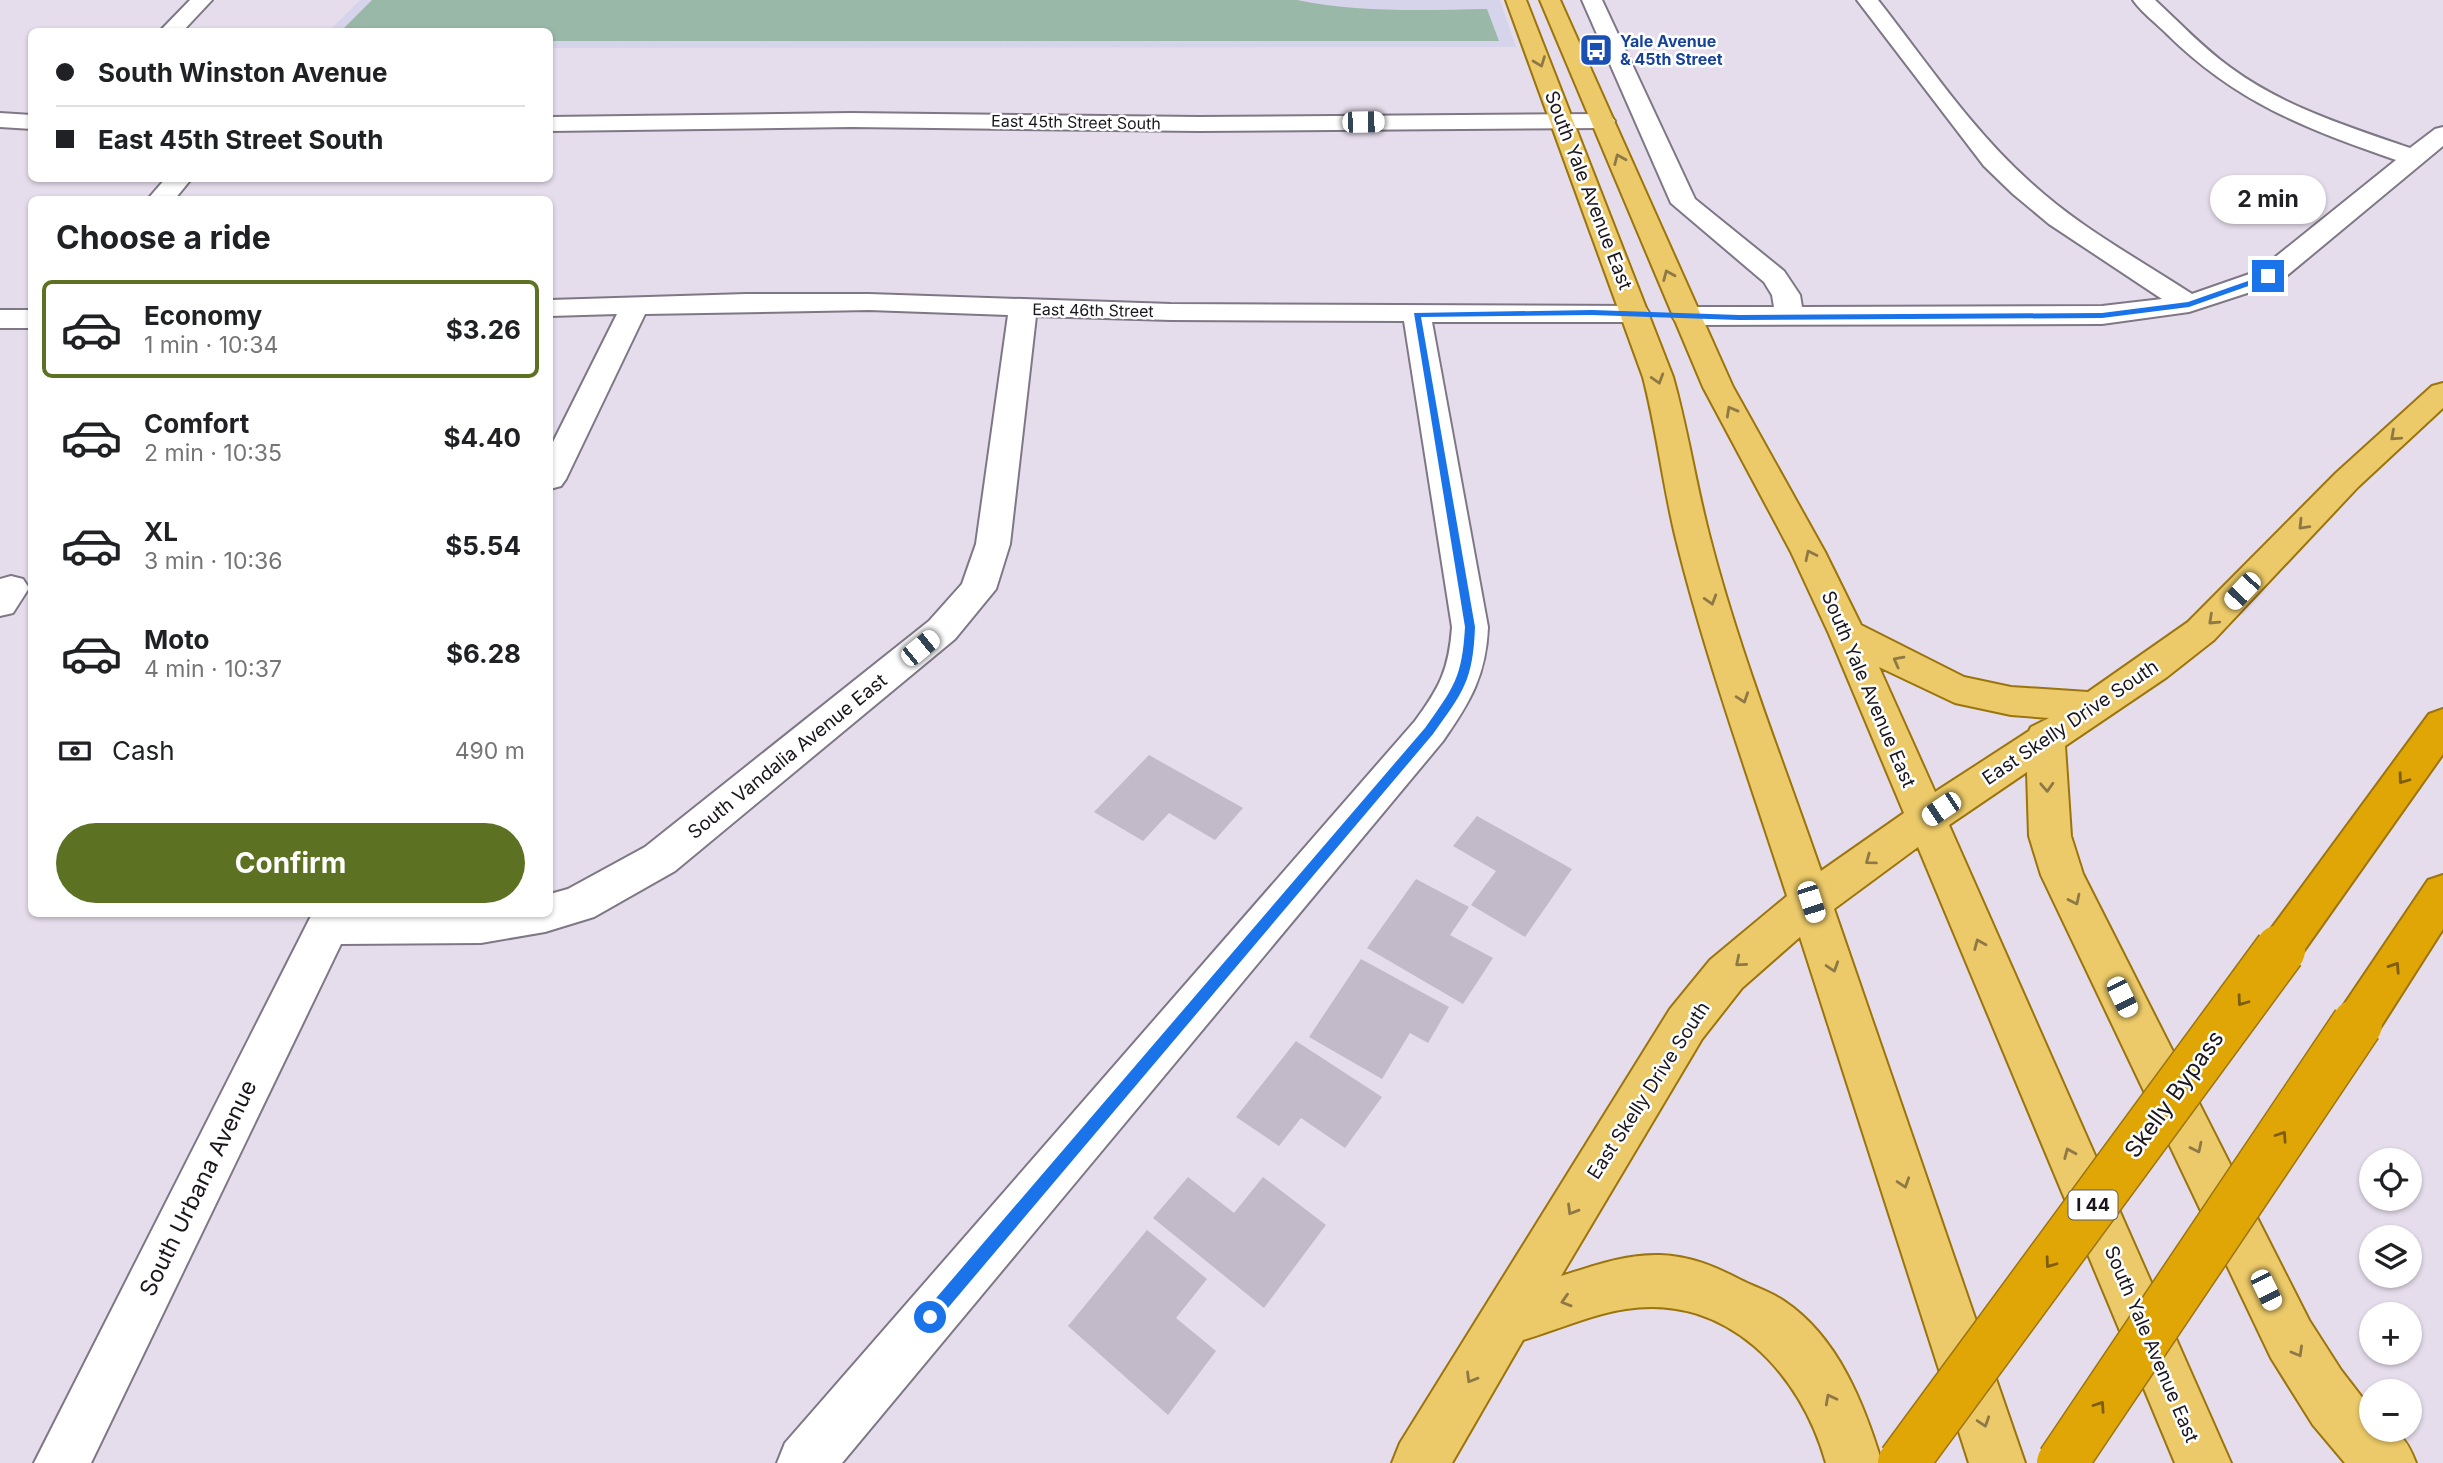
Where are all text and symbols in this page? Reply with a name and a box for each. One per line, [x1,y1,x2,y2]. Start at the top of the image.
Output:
bus stop icon: Yale Avenue & 45th Street [1577,31,1615,69]
place label: Yale Avenue & 45th Street [1620,31,1723,69]
one-way arrow [1532,55,1546,67]
text: South Winston Avenue [98,57,388,88]
street label: South Yale Avenue East [1540,87,1637,293]
street label: East 45th Street South [991,111,1161,133]
car [1342,111,1385,133]
text: East 45th Street South [98,124,383,155]
one-way arrow [1613,153,1627,166]
callout: 2 min [2210,174,2326,224]
text: 2 min [2237,185,2299,213]
text: Choose a ride [56,218,271,257]
route end [2252,260,2284,292]
one-way arrow [1662,270,1676,282]
icon: car [60,298,123,361]
street label: East 46th Street [1032,299,1154,321]
text: Economy [144,300,262,331]
text: $3.26 [446,314,521,345]
text: 1 min · 10:34 [144,331,278,359]
one-way arrow [1650,372,1664,385]
icon: car [60,406,123,469]
one-way arrow [1725,406,1739,418]
text: Comfort [144,408,249,439]
text: $4.40 [443,422,521,453]
one-way arrow [2390,428,2403,440]
text: 2 min · 10:35 [144,439,282,467]
icon: car [60,514,123,577]
text: XL [144,516,178,547]
one-way arrow [2299,517,2312,530]
text: $5.54 [445,530,521,561]
text: 3 min · 10:36 [144,547,283,575]
one-way arrow [1804,550,1818,562]
car [2220,568,2265,614]
street label: South Yale Avenue East [1817,587,1920,791]
one-way arrow [1703,594,1718,606]
one-way arrow [2208,612,2221,625]
icon: car [60,622,123,685]
text: Moto [144,624,209,655]
car [898,627,943,669]
text: $6.28 [446,638,521,669]
text: 4 min · 10:37 [144,655,282,683]
one-way arrow [1893,655,1905,669]
street label: East Skelly Drive South [1978,655,2163,790]
street label: South Vandalia Avenue East [683,669,892,844]
one-way arrow [1735,691,1749,704]
icon: cash [56,732,94,770]
text: Cash [112,735,175,766]
text: 490 m [455,737,525,765]
one-way arrow [2399,771,2411,784]
one-way arrow [2040,782,2055,793]
car [1918,789,1965,829]
button: Confirm [56,823,525,903]
one-way arrow [1865,852,1878,864]
car [1795,879,1828,925]
one-way arrow [2066,893,2080,905]
one-way arrow [1973,939,1987,952]
one-way arrow [1736,954,1749,966]
one-way arrow [1825,960,1839,973]
one-way arrow [2386,962,2399,975]
car [2104,974,2141,1020]
one-way arrow [2238,993,2251,1006]
street label: East Skelly Drive South [1582,997,1714,1183]
street label: Skelly Bypass [2118,1025,2230,1163]
street label: South Urbana Avenue [133,1075,263,1301]
one-way arrow [2274,1131,2286,1144]
one-way arrow [2188,1141,2202,1153]
one-way arrow [2063,1148,2077,1160]
map controls [2359,1148,2422,1442]
button: locate [2359,1148,2422,1211]
one-way arrow [1896,1177,1911,1189]
road number: I 44 [2068,1190,2118,1220]
one-way arrow [1567,1202,1580,1215]
button: layers [2359,1225,2422,1288]
street label: South Yale Avenue East [2100,1242,2203,1446]
one-way arrow [2045,1256,2058,1268]
car [2248,1267,2285,1313]
one-way arrow [1560,1293,1572,1308]
route start [914,1301,946,1333]
button: + [2359,1302,2422,1365]
one-way arrow [2290,1344,2303,1357]
one-way arrow [1466,1371,1479,1384]
button: − [2359,1379,2422,1442]
one-way arrow [1825,1394,1839,1407]
one-way arrow [2092,1401,2105,1414]
one-way arrow [1976,1416,1990,1428]

